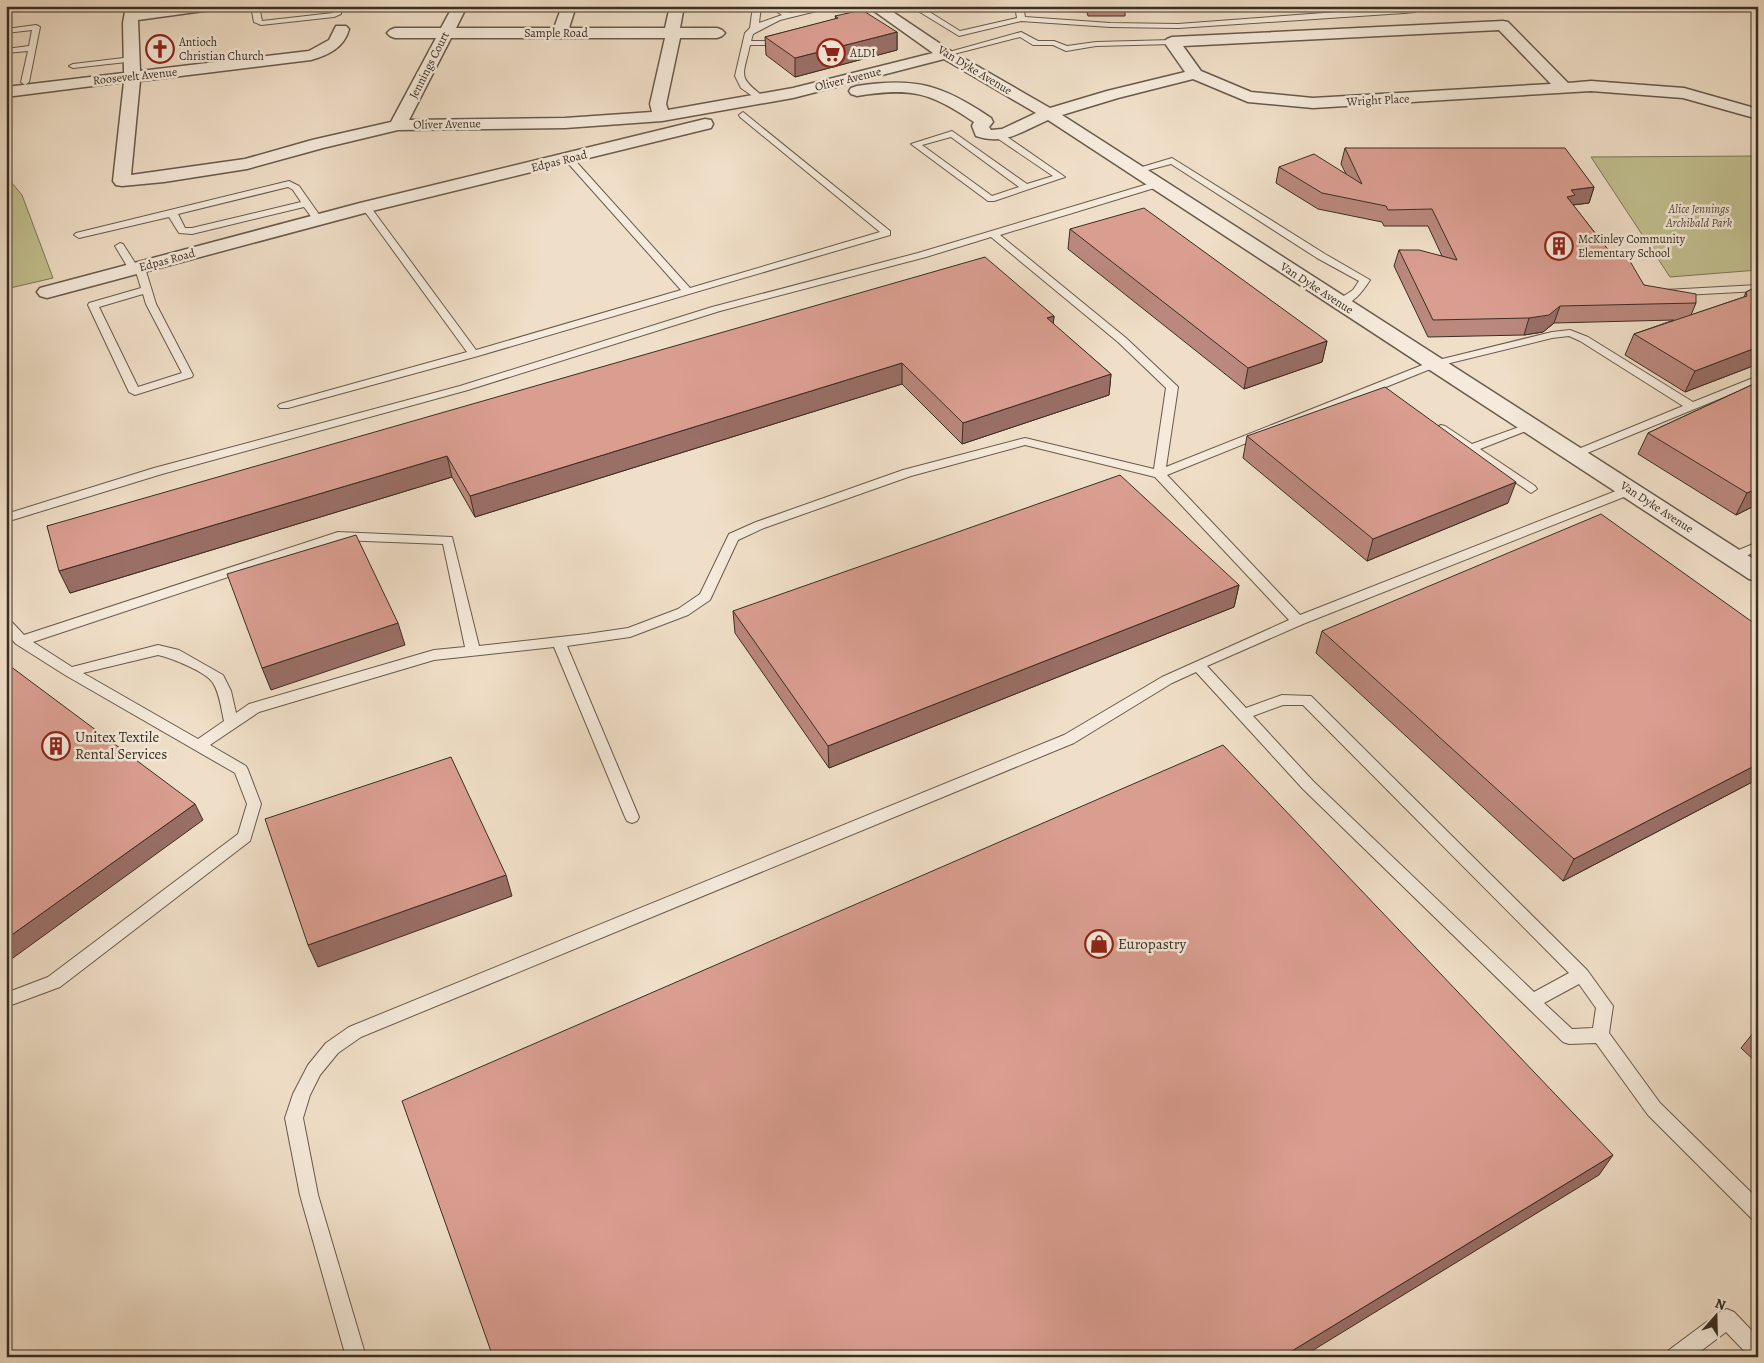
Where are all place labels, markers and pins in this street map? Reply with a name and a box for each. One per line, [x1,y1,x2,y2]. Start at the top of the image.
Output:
church icon: Antioch Christian Church [145,34,175,64]
place label: Antioch Christian Church [178,34,265,64]
supermarket icon: ALDI [816,38,846,68]
place label: ALDI [849,45,876,61]
building icon: McKinley Community Elementary School [1544,231,1574,261]
place label: McKinley Community Elementary School [1578,231,1686,261]
place label: Unitex Textile Rental Services [75,727,167,764]
building icon: Unitex Textile Rental Services [41,731,71,761]
shop icon: Europastry [1084,929,1114,959]
place label: Europastry [1118,934,1187,954]

